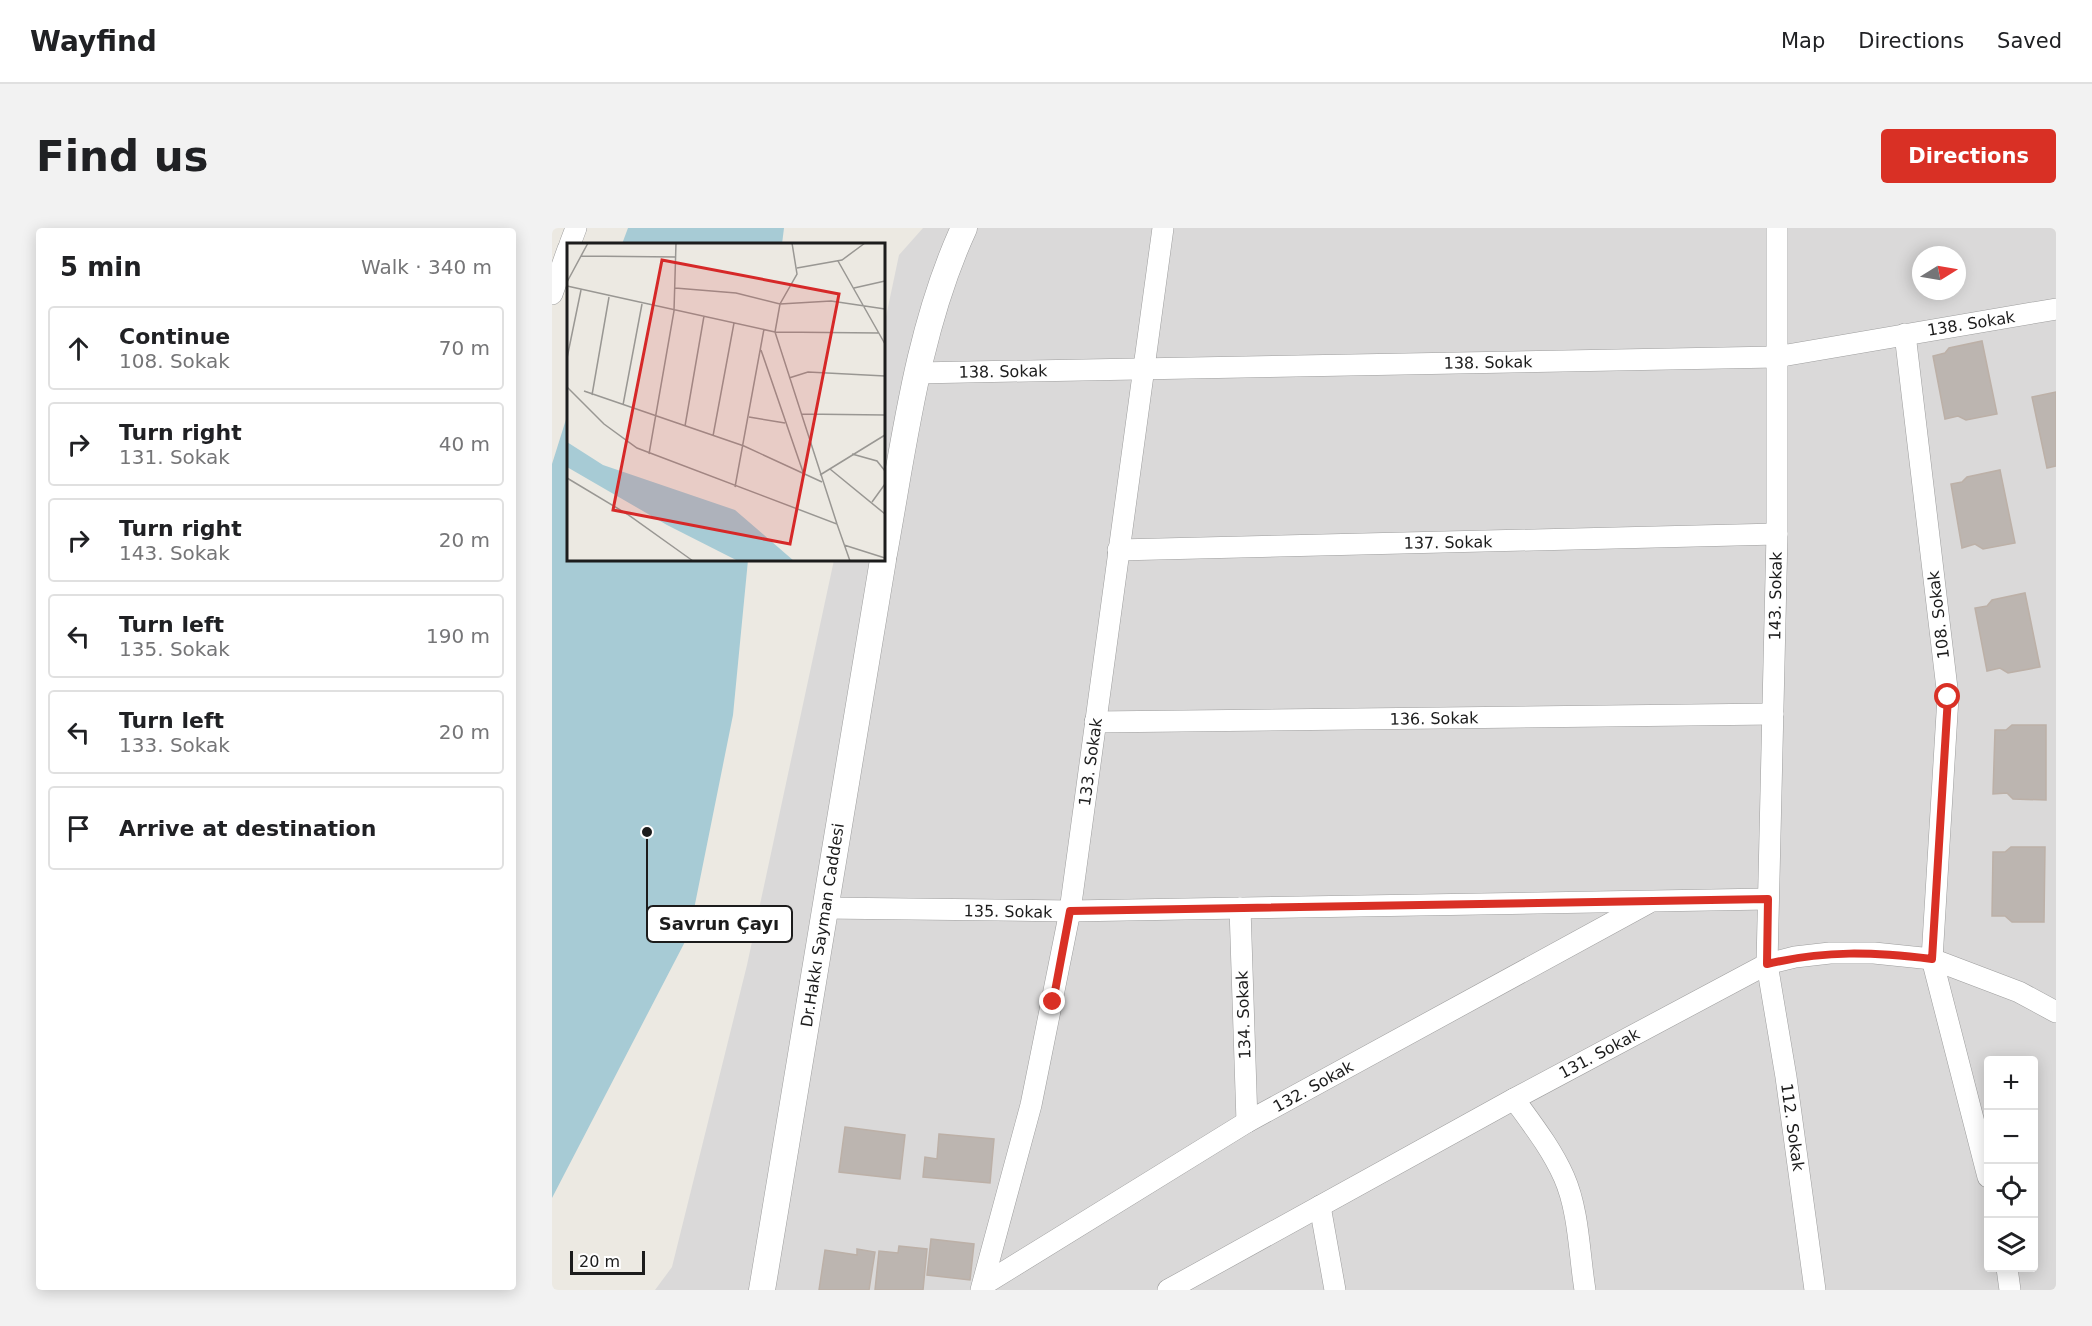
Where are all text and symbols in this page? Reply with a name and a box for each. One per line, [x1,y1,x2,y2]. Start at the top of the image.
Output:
text: Wayfind [30,25,157,58]
text: Map [1781,29,1825,53]
text: Directions [1858,29,1964,53]
text: Saved [1997,29,2062,53]
button: Directions [1881,129,2056,183]
text: Find us [36,132,209,181]
inset map [567,243,885,561]
north arrow [1912,246,1966,300]
text: 5 min [60,252,142,282]
text: Walk · 340 m [361,255,492,279]
street label: 138. Sokak [1926,307,2017,340]
text: Continue [119,324,230,349]
icon: ahead [62,332,95,365]
text: 70 m [439,336,490,360]
text: 108. Sokak [119,349,230,373]
street label: 138. Sokak [1443,352,1533,373]
street label: 138. Sokak [958,361,1048,382]
text: Turn right [119,420,242,445]
icon: right [62,428,95,461]
text: 40 m [439,432,490,456]
text: 131. Sokak [119,445,230,469]
text: Turn right [119,516,242,541]
icon: right [62,524,95,557]
text: 20 m [439,528,490,552]
street label: 137. Sokak [1403,532,1493,553]
text: 143. Sokak [119,541,230,565]
street label: 143. Sokak [1765,551,1786,641]
street label: 108. Sokak [1924,569,1953,660]
text: Turn left [119,612,224,637]
icon: left [62,620,95,653]
text: 190 m [426,624,490,648]
text: 135. Sokak [119,637,230,661]
route start [1934,683,1960,709]
text: Turn left [119,708,224,733]
street label: 136. Sokak [1389,708,1479,729]
icon: left [62,716,95,749]
street label: 133. Sokak [1075,716,1106,807]
text: 20 m [439,720,490,744]
text: 133. Sokak [119,733,230,757]
icon: arrive [62,812,95,845]
text: Arrive at destination [119,816,376,841]
street label: Dr.Hakkı Sayman Caddesi [797,822,848,1028]
street label: 135. Sokak [963,901,1053,922]
callout: Savrun Çayı [647,906,792,942]
text: Savrun Çayı [659,913,779,934]
street label: 134. Sokak [1232,970,1255,1060]
route end [1039,988,1065,1014]
street label: 131. Sokak [1556,1024,1644,1083]
street label: 132. Sokak [1270,1056,1357,1116]
map controls [1984,1056,2038,1272]
button: + [1984,1056,2038,1110]
street label: 112. Sokak [1777,1082,1808,1173]
button: − [1984,1110,2038,1164]
button: locate [1984,1164,2038,1218]
button: layers [1984,1218,2038,1272]
scale bar [570,1248,645,1276]
text: 20 m [579,1252,620,1271]

